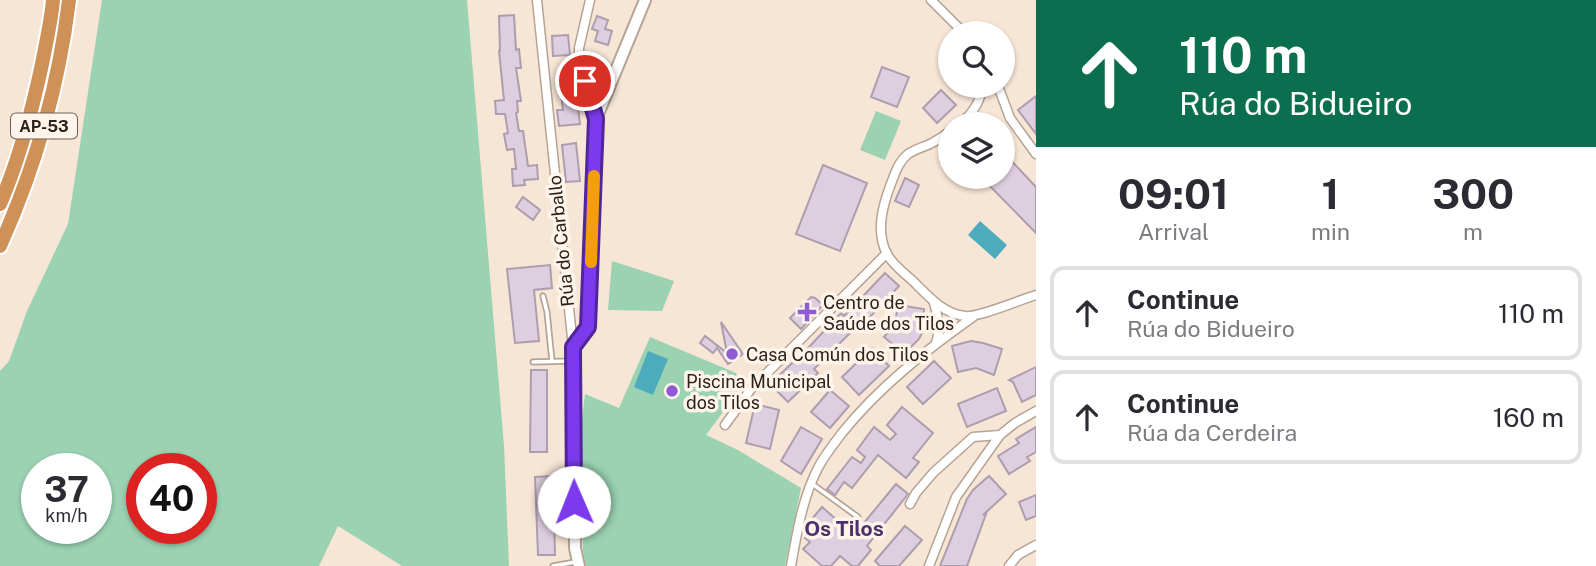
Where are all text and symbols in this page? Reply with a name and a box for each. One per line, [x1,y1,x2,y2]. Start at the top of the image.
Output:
map controls [938,21,1015,189]
button: search [938,21,1015,98]
text: 110 m [1179,26,1307,84]
icon: ahead [1064,28,1155,119]
pin [555,51,615,111]
icon: arrive [566,62,604,100]
text: Rúa do Bidueiro [1179,85,1412,122]
button: layers [938,112,1015,189]
road number: AP-53 [11,114,77,138]
text: 09:01 [1118,169,1229,218]
text: 1 [1322,169,1340,218]
text: 300 [1432,169,1514,218]
street label: Rúa do Carballo [544,174,578,308]
text: Arrival [1138,218,1209,245]
text: min [1311,218,1350,245]
text: m [1463,218,1483,245]
text: Continue [1127,284,1239,315]
place label: Centro de Saúde dos Tilos [823,292,954,334]
icon: ahead [1068,294,1106,332]
text: 110 m [1498,298,1564,329]
marker: Centro de Saúde dos Tilos [797,302,817,322]
text: Rúa do Bidueiro [1127,315,1295,342]
place label: Casa Común dos Tilos [746,344,929,365]
marker: Casa Común dos Tilos [724,346,740,362]
place label: Piscina Municipal dos Tilos [686,371,832,413]
marker: Piscina Municipal dos Tilos [664,383,680,399]
text: Continue [1127,388,1239,419]
icon: ahead [1068,398,1106,436]
text: 160 m [1493,402,1564,433]
text: Rúa da Cerdeira [1127,419,1297,446]
speed limit sign: 40 [126,453,217,544]
position arrow [537,465,611,539]
text: 37 [44,469,89,510]
text: km/h [45,505,88,526]
district label: Os Tilos [804,516,884,541]

